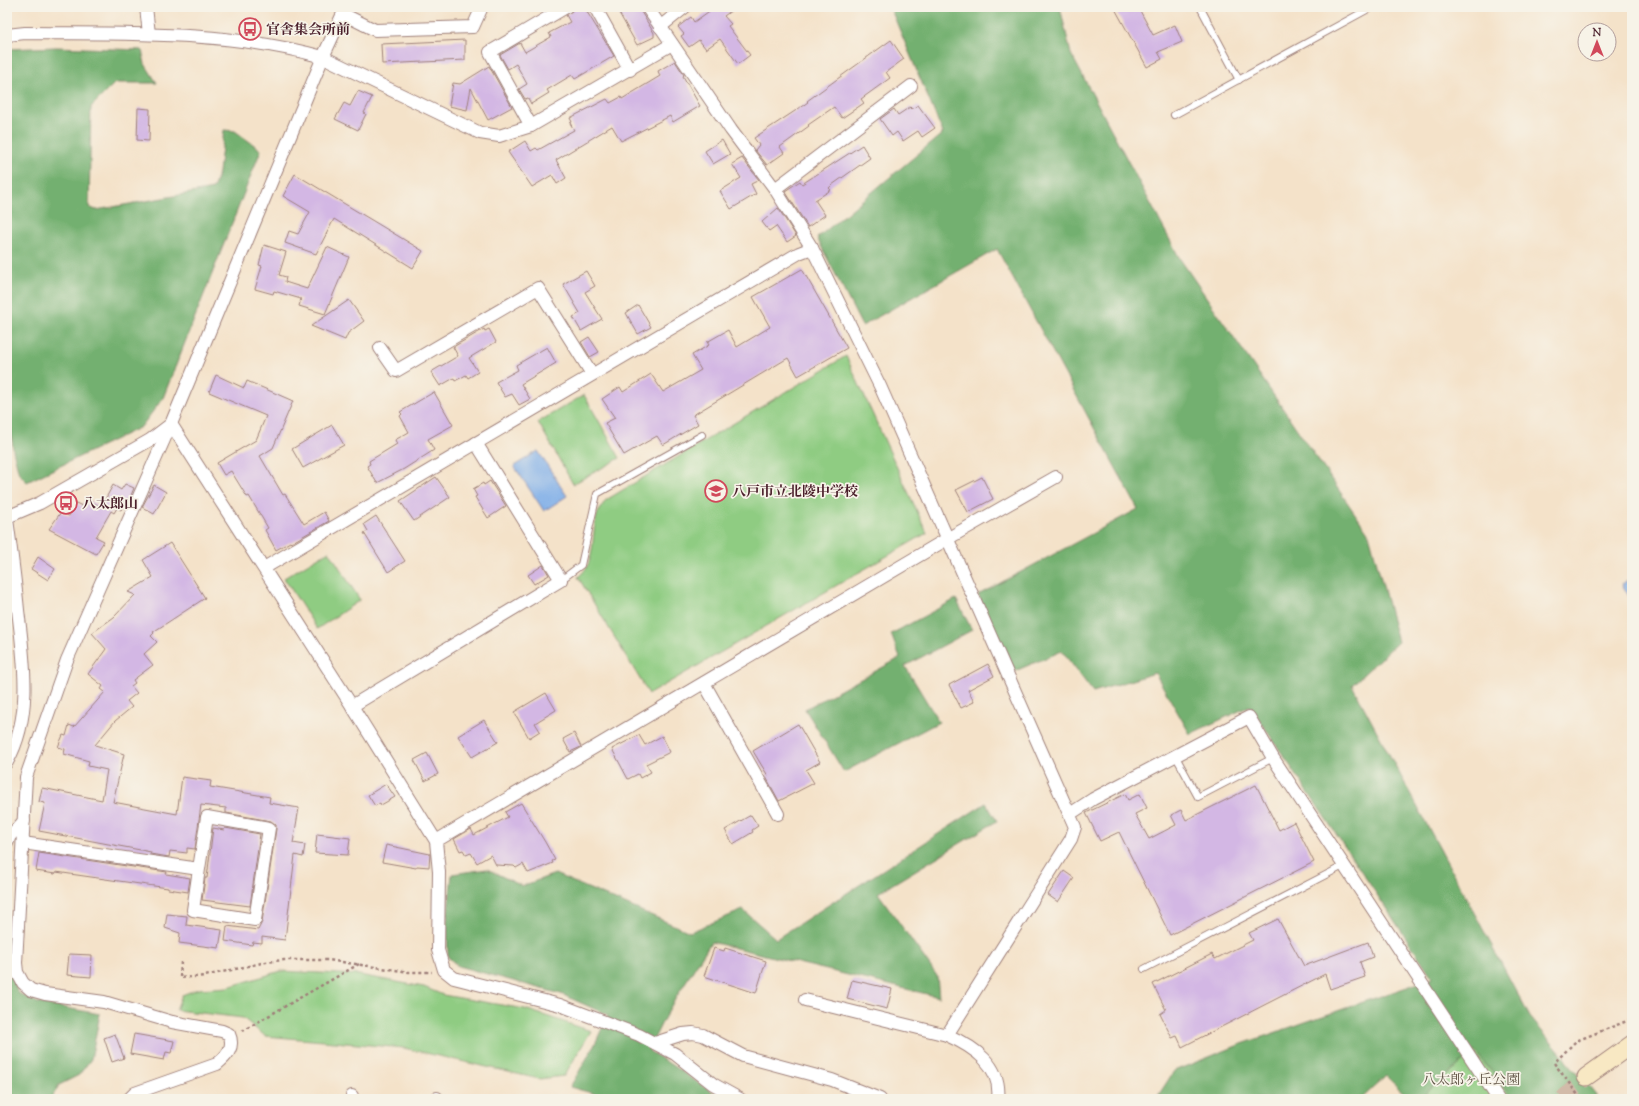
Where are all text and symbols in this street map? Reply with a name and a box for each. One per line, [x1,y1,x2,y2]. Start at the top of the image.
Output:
bus stop icon: 官舎集会所前 [237,16,263,42]
place label: 官舎集会所前 [266,21,350,41]
north arrow [1577,22,1617,62]
text: N [1592,25,1602,41]
school or university icon: 八戸市立北陵中学校 [703,478,729,504]
place label: 八戸市立北陵中学校 [732,483,858,503]
bus stop icon: 八太郎山 [53,490,79,516]
place label: 八太郎山 [82,495,138,515]
park label: 八太郎ヶ丘公園 [1422,1071,1520,1091]

